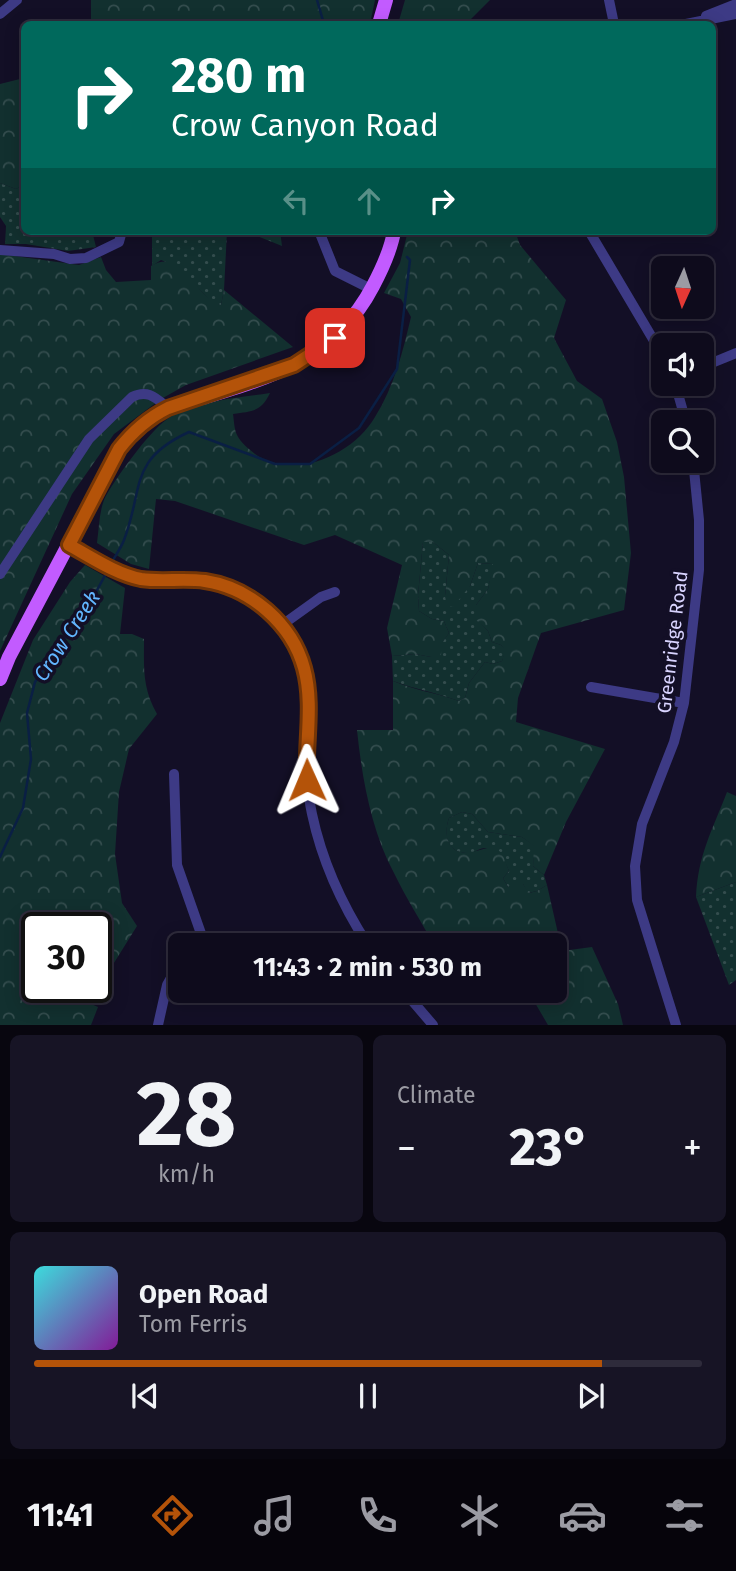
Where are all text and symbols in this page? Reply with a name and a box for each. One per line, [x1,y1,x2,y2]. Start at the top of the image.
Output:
text: 280 m [171,46,307,105]
icon: right [56,49,147,140]
text: Crow Canyon Road [171,106,439,144]
icon: left [277,182,315,220]
icon: ahead [350,182,388,220]
icon: right [423,182,461,220]
north arrow [651,256,714,318]
map controls [651,256,714,473]
pin [305,308,365,368]
icon: arrive [316,319,354,357]
button: sound [651,333,714,396]
button: search [651,410,714,473]
street label: Greenridge Road [652,569,693,715]
water label: Crow Creek [28,586,106,686]
position arrow [270,743,344,817]
speed limit sign: 30 [21,912,112,1003]
text: 11:43 · 2 min · 530 m [253,952,482,983]
text: 28 [137,1060,236,1169]
text: Climate [397,1081,476,1109]
text: 23° [509,1116,590,1179]
text: − [397,1125,416,1171]
text: + [683,1125,702,1171]
text: km/h [158,1160,215,1188]
text: Open Road [139,1279,268,1310]
text: Tom Ferris [139,1310,247,1338]
icon: previous [126,1377,164,1415]
icon: pause [349,1377,387,1415]
icon: next [572,1377,610,1415]
icon: directions [148,1491,197,1540]
icon: music [250,1491,299,1540]
icon: phone [353,1491,402,1540]
icon: climate [455,1491,504,1540]
icon: car [558,1491,607,1540]
icon: filters [660,1491,709,1540]
text: 11:41 [27,1496,94,1534]

